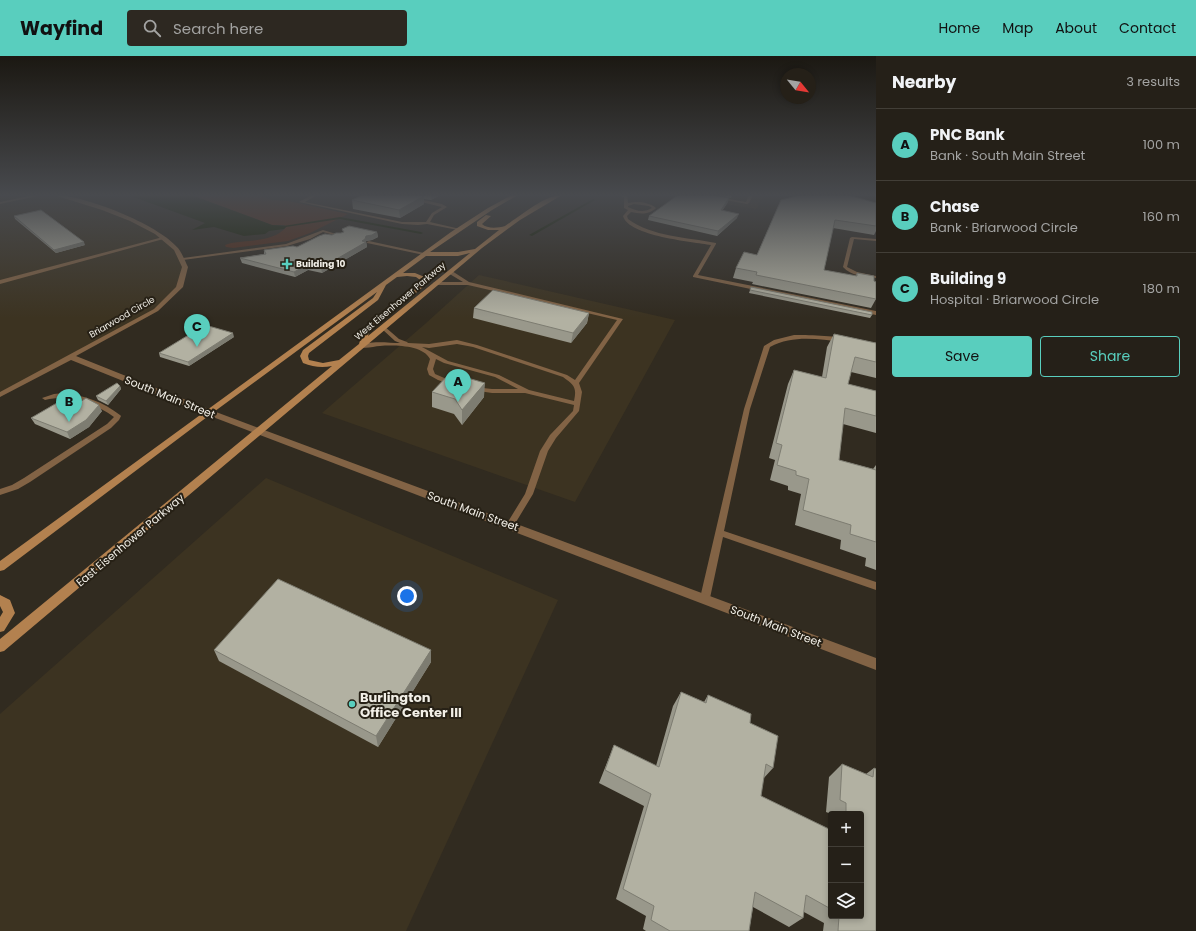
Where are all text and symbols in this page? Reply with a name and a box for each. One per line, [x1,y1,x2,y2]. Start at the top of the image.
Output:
search box [127,10,407,46]
text: Wayfind [20,15,103,42]
icon: search [141,17,163,39]
text: Search here [173,18,263,39]
text: Home [938,18,980,38]
text: Map [1002,18,1033,38]
text: About [1055,18,1097,38]
text: Contact [1119,18,1176,38]
north arrow [780,68,816,104]
text: Nearby [892,70,956,94]
text: 3 results [1126,72,1180,91]
text: PNC Bank [930,124,1005,145]
text: A [900,135,910,154]
text: 100 m [1143,135,1180,154]
text: Bank · South Main Street [930,146,1085,165]
text: Chase [930,196,979,217]
text: B [901,207,909,226]
text: 160 m [1143,207,1180,226]
text: Bank · Briarwood Circle [930,218,1078,237]
marker: Building 10 [281,258,293,270]
place label: Building 10 [296,258,346,270]
street label: West Eisenhower Parkway [352,259,448,343]
text: Building 9 [930,268,1006,289]
text: C [900,279,910,298]
text: 180 m [1143,279,1180,298]
text: Hospital · Briarwood Circle [930,290,1099,309]
street label: Briarwood Circle [87,293,157,341]
pin: C [184,314,210,347]
button: Save [892,336,1032,377]
button: Share [1040,336,1180,377]
pin: A [445,369,471,402]
street label: South Main Street [122,372,218,422]
pin: B [56,389,82,422]
street label: South Main Street [425,487,521,535]
street label: East Eisenhower Parkway [72,489,188,590]
your location [397,586,417,606]
street label: South Main Street [728,601,824,651]
place label: Burlington Office Center III [360,688,462,722]
marker: Burlington Office Center III [347,699,357,709]
map controls [828,811,864,919]
button: + [828,811,864,847]
button: − [828,847,864,883]
button: layers [828,883,864,919]

